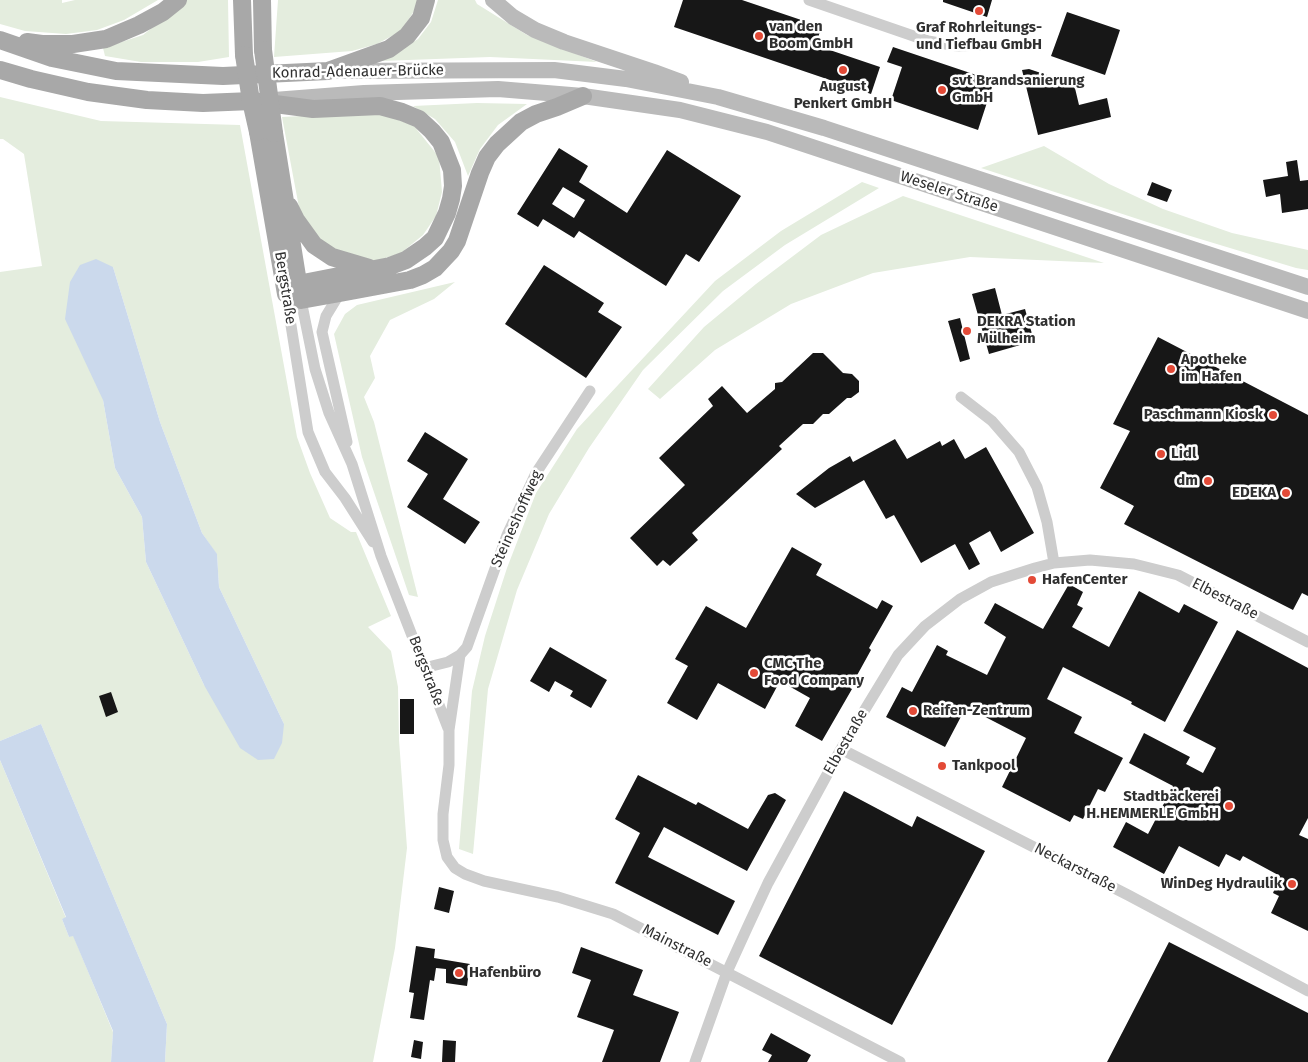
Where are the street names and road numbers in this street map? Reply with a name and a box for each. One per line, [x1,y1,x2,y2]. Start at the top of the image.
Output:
street label: Konrad-Adenauer-Brücke [272,62,444,82]
street label: Weseler Straße [898,168,1000,216]
street label: Bergstraße [270,250,300,326]
street label: Steineshoffweg [488,468,546,570]
street label: Elbestraße [1189,575,1261,623]
street label: Bergstraße [404,633,448,709]
street label: Elbestraße [820,706,872,778]
street label: Neckarstraße [1031,840,1119,896]
street label: Mainstraße [639,921,715,971]

